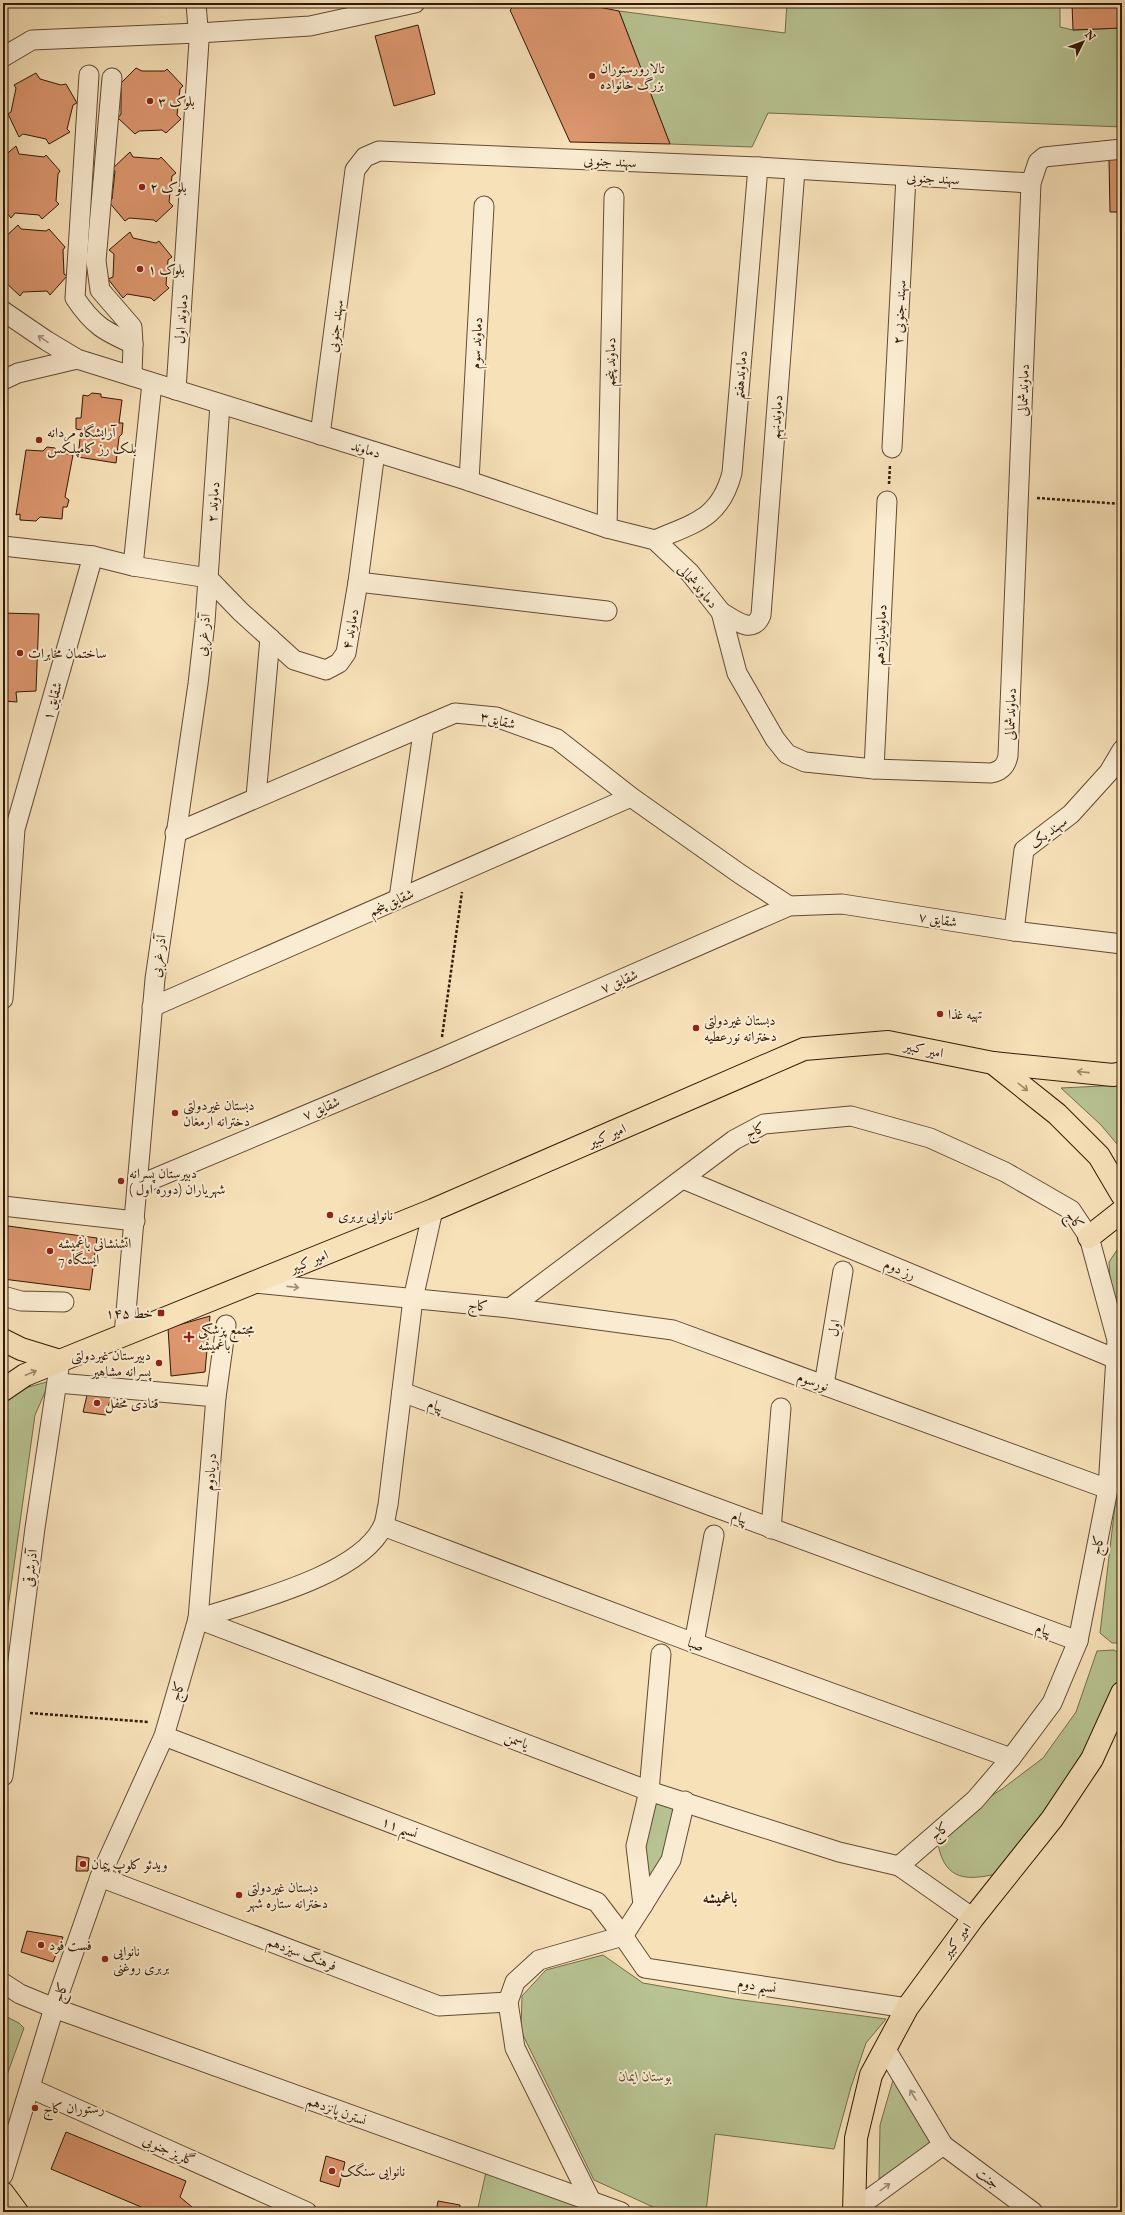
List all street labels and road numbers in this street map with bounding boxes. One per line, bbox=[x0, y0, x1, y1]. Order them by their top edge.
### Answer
street label: سهند جنوبی bbox=[583, 152, 637, 172]
street label: سهند جنوبی bbox=[906, 169, 960, 189]
street label: سهند جنوبی ۲ bbox=[889, 279, 911, 345]
street label: دماوند اول bbox=[171, 294, 193, 345]
street label: سهند جنوبی bbox=[324, 298, 348, 354]
street label: دماوند سوم bbox=[467, 317, 490, 370]
street label: دماوند پنجم bbox=[602, 337, 624, 387]
street label: دماوندهفتم bbox=[730, 350, 756, 401]
street label: دماوندشمالی bbox=[1014, 363, 1034, 417]
street label: دماوندنهم bbox=[766, 394, 792, 440]
street label: دماوند bbox=[349, 437, 383, 463]
street label: دماوند ۲ bbox=[204, 481, 224, 523]
street label: دماوندشمالی bbox=[673, 561, 721, 612]
street label: دماوندیازدهم bbox=[870, 604, 896, 666]
street label: دماوند ۴ bbox=[338, 607, 364, 651]
street label: آذر غربی bbox=[193, 611, 215, 657]
street label: شقایق ۱ bbox=[39, 680, 67, 722]
street label: دماوندشمالی bbox=[1001, 687, 1021, 741]
street label: شقایق۳ bbox=[478, 708, 517, 734]
street label: سهند یک bbox=[1026, 813, 1071, 853]
street label: شقایق پنجم bbox=[366, 885, 418, 924]
street label: شقایق ۷ bbox=[917, 908, 958, 932]
street label: آذر غربی bbox=[147, 932, 171, 979]
street label: شقایق ۷ bbox=[598, 966, 641, 998]
street label: امیر کبیر bbox=[901, 1037, 945, 1063]
street label: شقایق ۷ bbox=[300, 1093, 343, 1125]
street label: کاج bbox=[743, 1119, 769, 1146]
street label: امیر کبیر bbox=[584, 1120, 629, 1153]
street label: کاج bbox=[1059, 1207, 1088, 1236]
street label: امیر کبیر bbox=[286, 1246, 331, 1278]
street label: رز دوم bbox=[880, 1255, 918, 1287]
street label: کاج bbox=[467, 1296, 489, 1319]
street label: اول bbox=[825, 1318, 845, 1338]
street label: نورسوم bbox=[793, 1368, 831, 1399]
street label: پیام bbox=[424, 1395, 446, 1420]
street label: دریادوم bbox=[201, 1453, 224, 1492]
street label: پیام bbox=[728, 1507, 750, 1532]
street label: کاج bbox=[1087, 1534, 1112, 1557]
street label: آذرشرقی bbox=[20, 1546, 42, 1588]
street label: پیام bbox=[1032, 1619, 1054, 1644]
street label: صبا bbox=[685, 1634, 706, 1656]
street label: کاج bbox=[166, 1679, 192, 1704]
street label: یاسمن bbox=[502, 1728, 532, 1754]
street label: نسیم ۱۱ bbox=[378, 1813, 420, 1847]
street label: کاج bbox=[926, 1818, 955, 1847]
street label: امیر کبیر bbox=[937, 1919, 976, 1963]
street label: فرهنگ سیزدهم bbox=[263, 1931, 339, 1979]
street label: نسیم دوم bbox=[736, 1974, 778, 2002]
street label: کاج bbox=[49, 1980, 76, 2006]
street label: نسترن پانزدهم bbox=[303, 2092, 369, 2134]
street label: گلریز جنوبی bbox=[140, 2131, 198, 2170]
street label: جنت bbox=[972, 2164, 1003, 2193]

